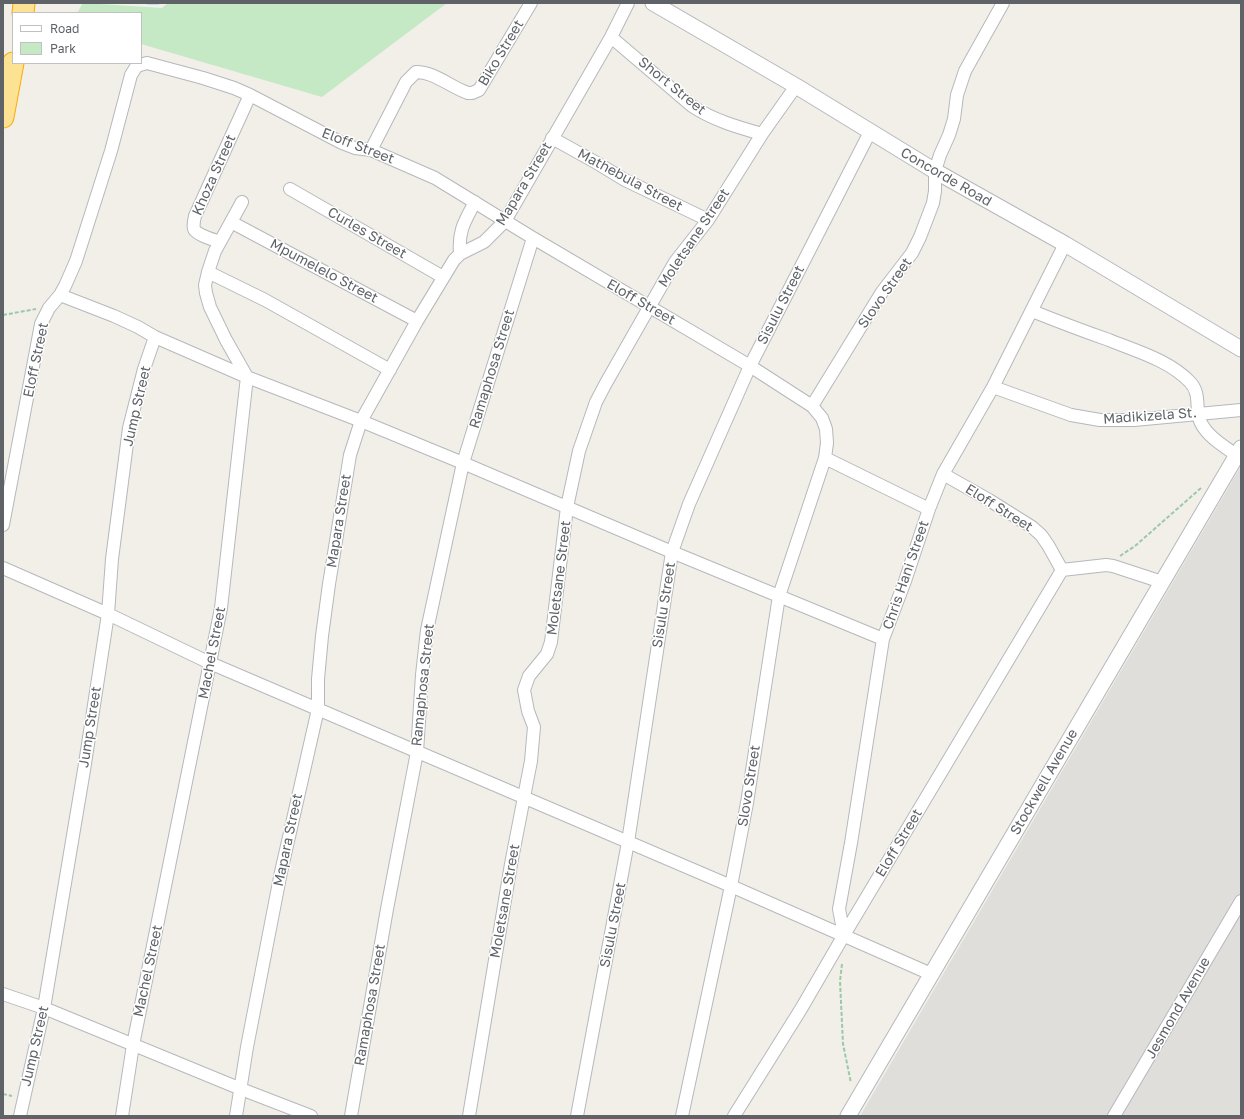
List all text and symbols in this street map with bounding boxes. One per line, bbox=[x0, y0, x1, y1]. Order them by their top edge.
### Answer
legend bbox=[12, 12, 142, 64]
street label: Biko Street bbox=[475, 17, 527, 89]
text: Road bbox=[50, 21, 79, 36]
text: Park bbox=[50, 41, 76, 56]
street label: Short Street bbox=[635, 54, 709, 118]
street label: Eloff Street bbox=[319, 124, 397, 168]
street label: Khoza Street bbox=[189, 132, 239, 218]
street label: Mapara Street bbox=[492, 139, 556, 229]
street label: Concorde Road bbox=[897, 144, 995, 210]
street label: Mathebula Street bbox=[575, 145, 685, 215]
street label: Moletsane Street bbox=[655, 185, 733, 291]
street label: Curles Street bbox=[325, 204, 409, 262]
street label: Mpumelelo Street bbox=[267, 235, 381, 307]
street label: Slovo Street bbox=[855, 254, 915, 332]
street label: Sisulu Street bbox=[754, 263, 808, 347]
street label: Eloff Street bbox=[604, 276, 678, 328]
street label: Ramaphosa Street bbox=[466, 308, 518, 430]
street label: Eloff Street bbox=[20, 321, 52, 399]
street label: Jump Street bbox=[120, 364, 154, 448]
street label: Madikizela St. bbox=[1103, 404, 1197, 428]
street label: Mapara Street bbox=[323, 473, 355, 569]
street label: Eloff Street bbox=[962, 481, 1036, 535]
street label: Chris Hani Street bbox=[879, 518, 933, 632]
street label: Moletsane Street bbox=[544, 520, 574, 636]
street label: Sisulu Street bbox=[649, 561, 679, 649]
street label: Machel Street bbox=[195, 605, 229, 701]
street label: Ramaphosa Street bbox=[408, 623, 438, 747]
street label: Jump Street bbox=[75, 685, 105, 769]
street label: Stockwell Avenue bbox=[1007, 726, 1081, 838]
street label: Slovo Street bbox=[734, 744, 764, 828]
street label: Mapara Street bbox=[270, 792, 306, 888]
street label: Eloff Street bbox=[872, 806, 926, 880]
street label: Moletsane Street bbox=[487, 843, 523, 959]
street label: Sisulu Street bbox=[597, 881, 629, 969]
street label: Machel Street bbox=[130, 923, 166, 1019]
street label: Ramaphosa Street bbox=[351, 943, 389, 1067]
street label: Jesmond Avenue bbox=[1142, 954, 1214, 1062]
street label: Jump Street bbox=[18, 1004, 52, 1088]

